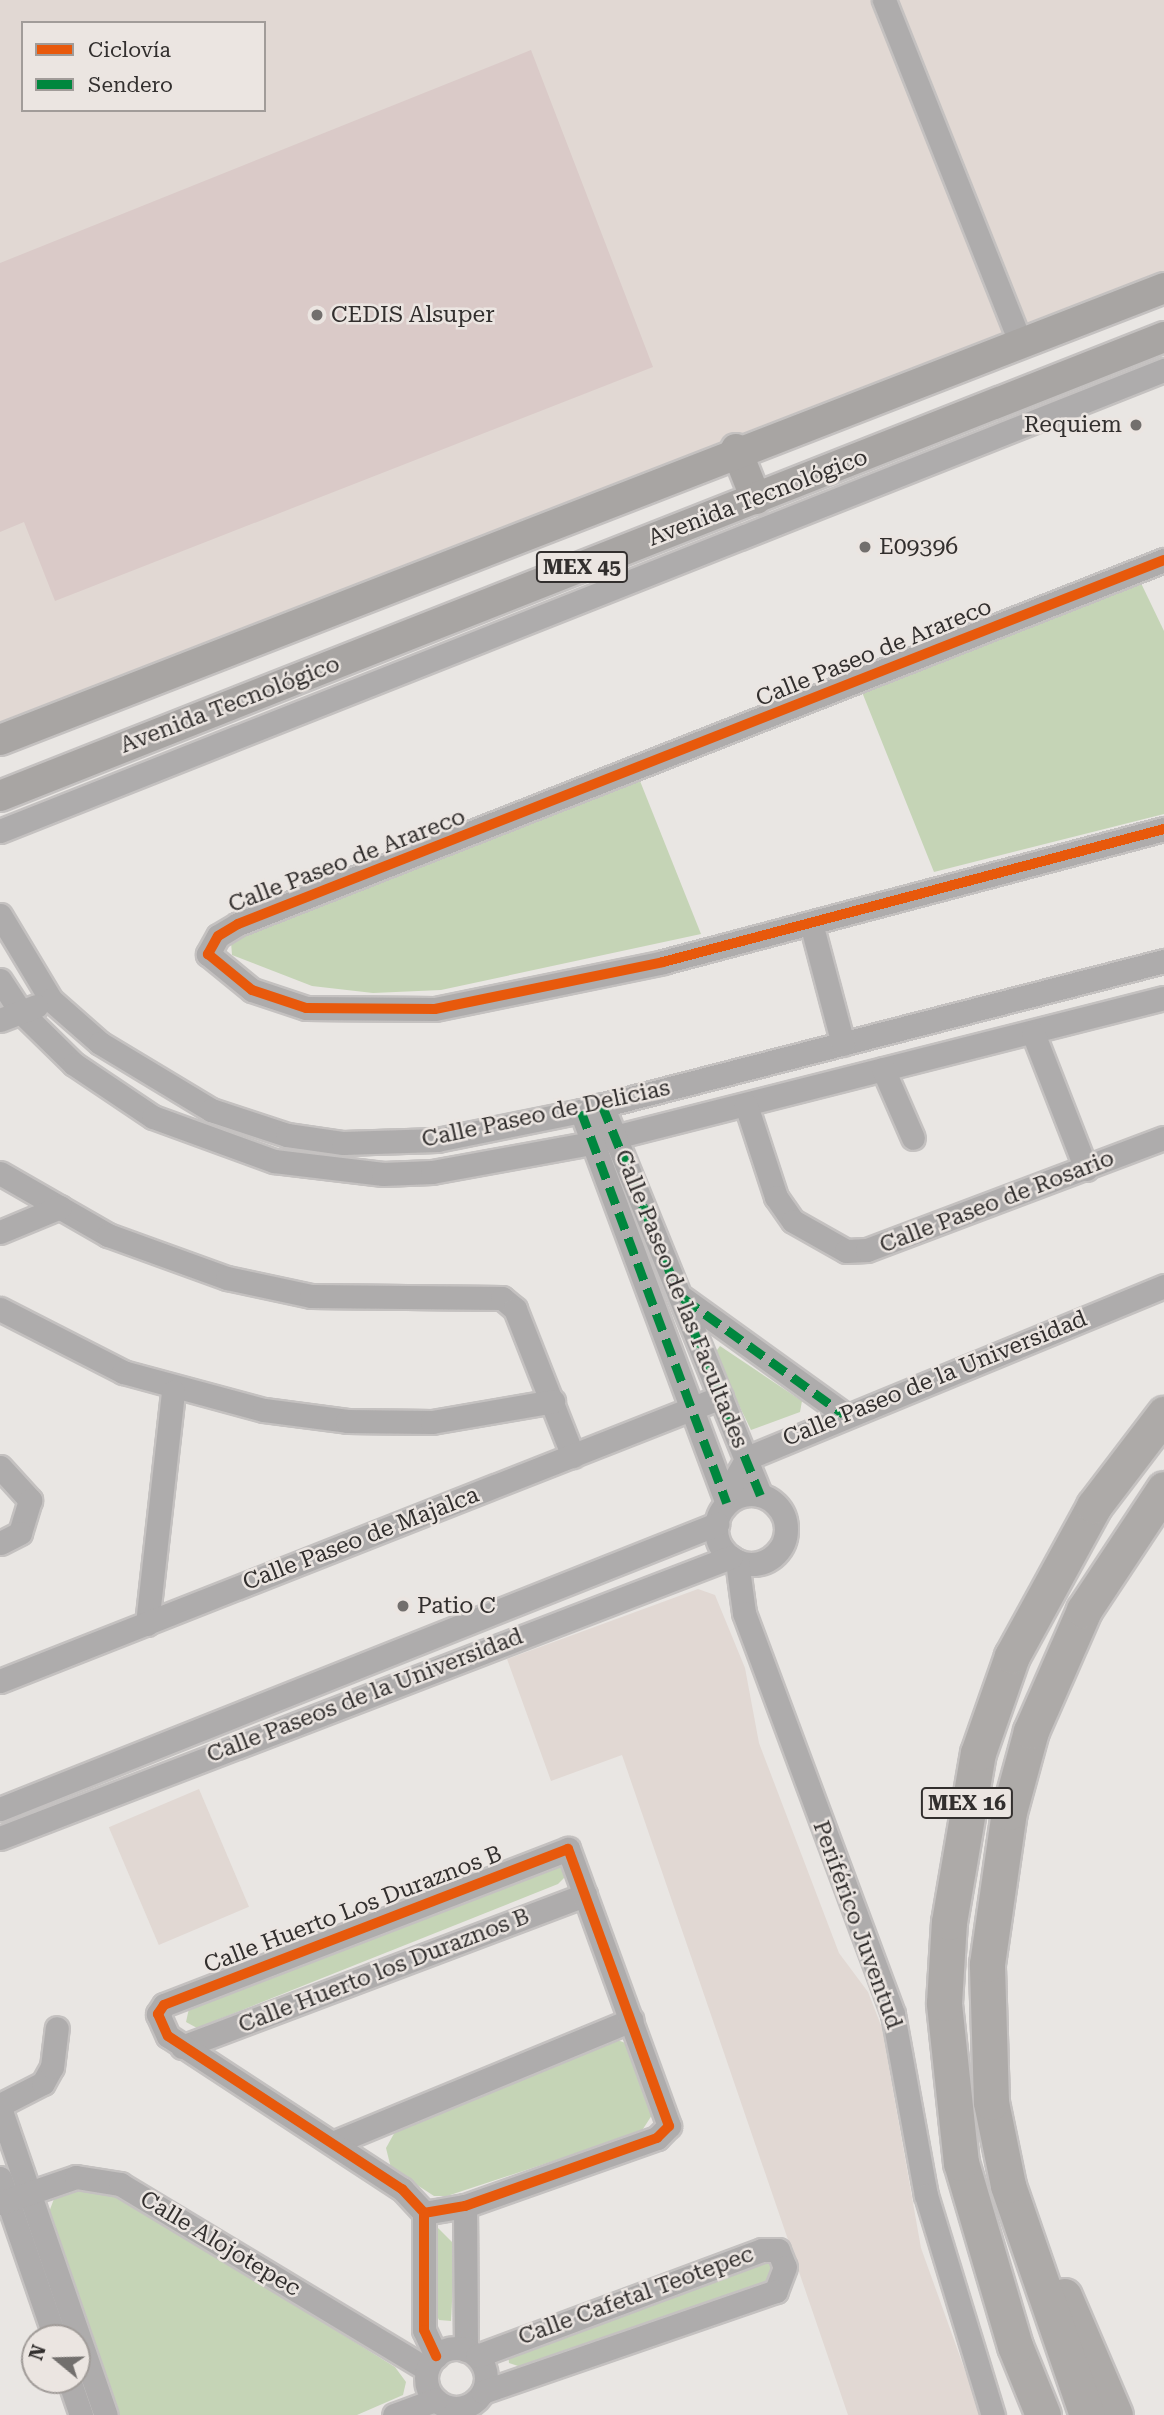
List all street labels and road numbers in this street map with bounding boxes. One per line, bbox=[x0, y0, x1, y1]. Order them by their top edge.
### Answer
street label: Avenida Tecnológico bbox=[644, 443, 872, 553]
road number: MEX 45 bbox=[535, 550, 629, 584]
street label: Calle Paseo de Arareco bbox=[752, 593, 996, 713]
street label: Avenida Tecnológico bbox=[116, 650, 344, 760]
street label: Calle Paseo de Arareco bbox=[225, 803, 469, 919]
street label: Calle Paseo de Delicias bbox=[419, 1074, 673, 1154]
street label: Calle Paseo de Rosario bbox=[876, 1145, 1118, 1259]
street label: Calle Paseo de las Facultades bbox=[608, 1146, 754, 1452]
street label: Calle Paseo de la Universidad bbox=[779, 1305, 1091, 1453]
street label: Calle Paseo de Majalca bbox=[239, 1481, 483, 1597]
street label: Calle Paseos de la Universidad bbox=[203, 1623, 527, 1769]
road number: MEX 16 bbox=[920, 1786, 1014, 1820]
street label: Periférico Juventud bbox=[806, 1817, 908, 2033]
street label: Calle Huerto Los Duraznos B bbox=[200, 1840, 506, 1980]
street label: Calle Huerto los Duraznos B bbox=[235, 1903, 533, 2039]
street label: Calle Alojotepec bbox=[135, 2185, 305, 2303]
street label: Calle Cafetal Teotepec bbox=[515, 2241, 757, 2351]

